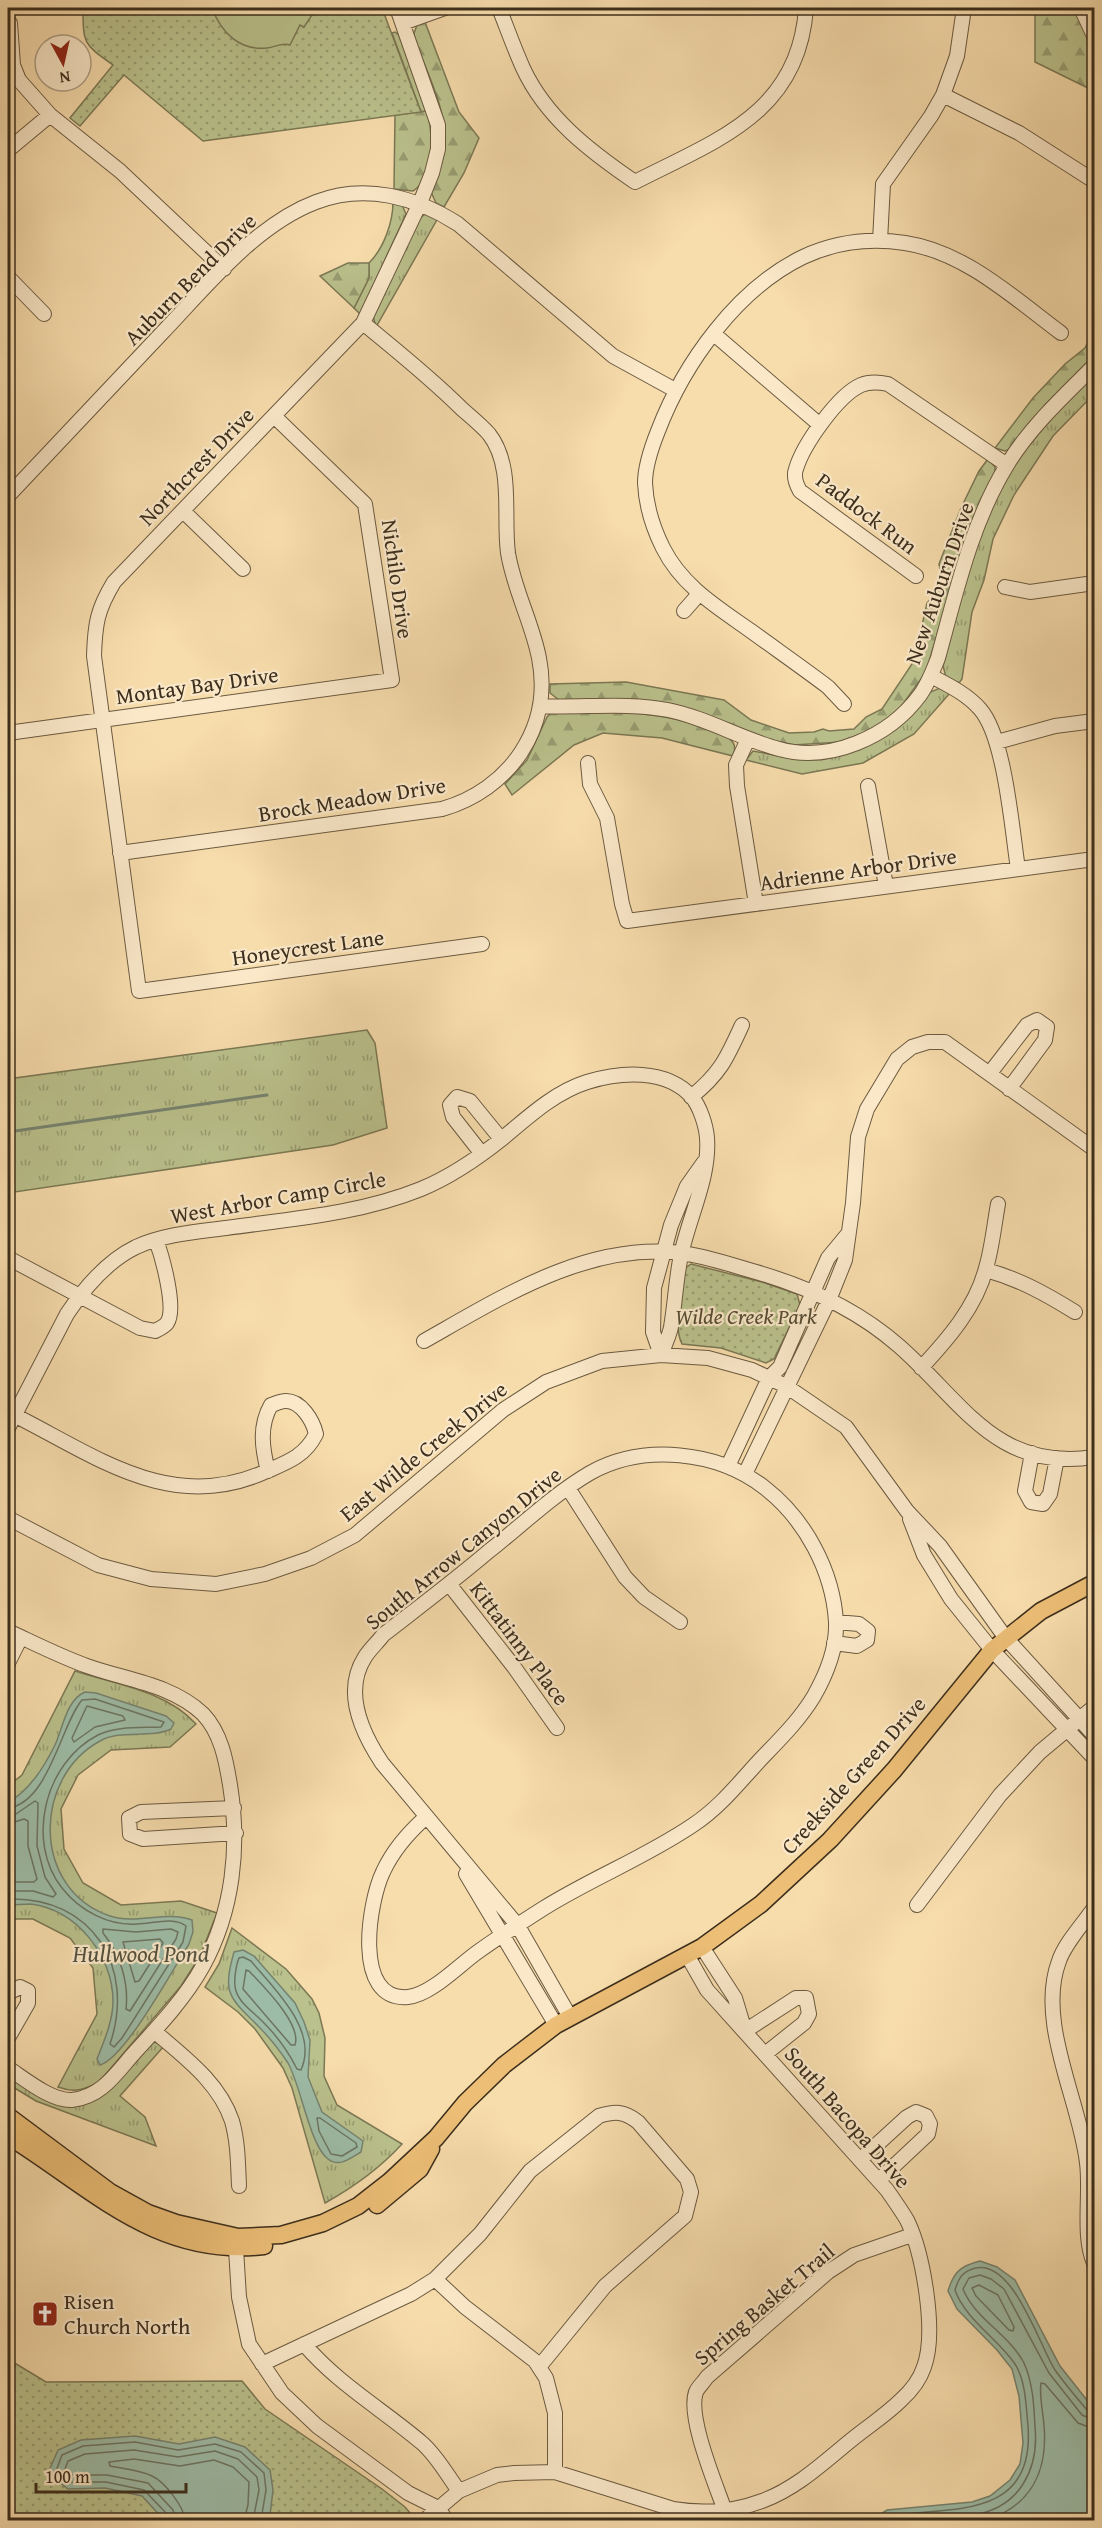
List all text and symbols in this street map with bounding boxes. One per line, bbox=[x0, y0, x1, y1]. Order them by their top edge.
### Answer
north arrow bbox=[33, 33, 93, 93]
text: N bbox=[58, 65, 72, 91]
street label: Auburn Bend Drive bbox=[116, 205, 264, 353]
street label: Northcrest Drive bbox=[131, 399, 261, 533]
street label: Paddock Run bbox=[810, 464, 925, 562]
street label: New Auburn Drive bbox=[896, 498, 982, 668]
street label: Nichilo Drive bbox=[374, 517, 422, 641]
street label: Montay Bay Drive bbox=[114, 658, 280, 712]
street label: Brock Meadow Drive bbox=[256, 768, 448, 830]
street label: Adrienne Arbor Drive bbox=[757, 839, 959, 899]
street label: Honeycrest Lane bbox=[230, 920, 386, 974]
street label: West Arbor Camp Circle bbox=[168, 1162, 388, 1232]
park label: Wilde Creek Park bbox=[675, 1300, 818, 1332]
street label: East Wilde Creek Drive bbox=[332, 1373, 514, 1529]
street label: South Arrow Canyon Drive bbox=[358, 1459, 568, 1637]
street label: Kittatinny Place bbox=[463, 1574, 577, 1712]
street label: Creekside Green Drive bbox=[773, 1689, 933, 1861]
water label: Hullwood Pond bbox=[72, 1936, 210, 1971]
street label: South Bacopa Drive bbox=[777, 2039, 919, 2195]
street label: Spring Basket Trail bbox=[687, 2235, 841, 2373]
place label: Risen Church North bbox=[64, 2285, 191, 2342]
church icon: Risen Church North bbox=[30, 2299, 60, 2329]
scale bar bbox=[36, 2456, 186, 2494]
text: 100 m bbox=[45, 2463, 90, 2490]

